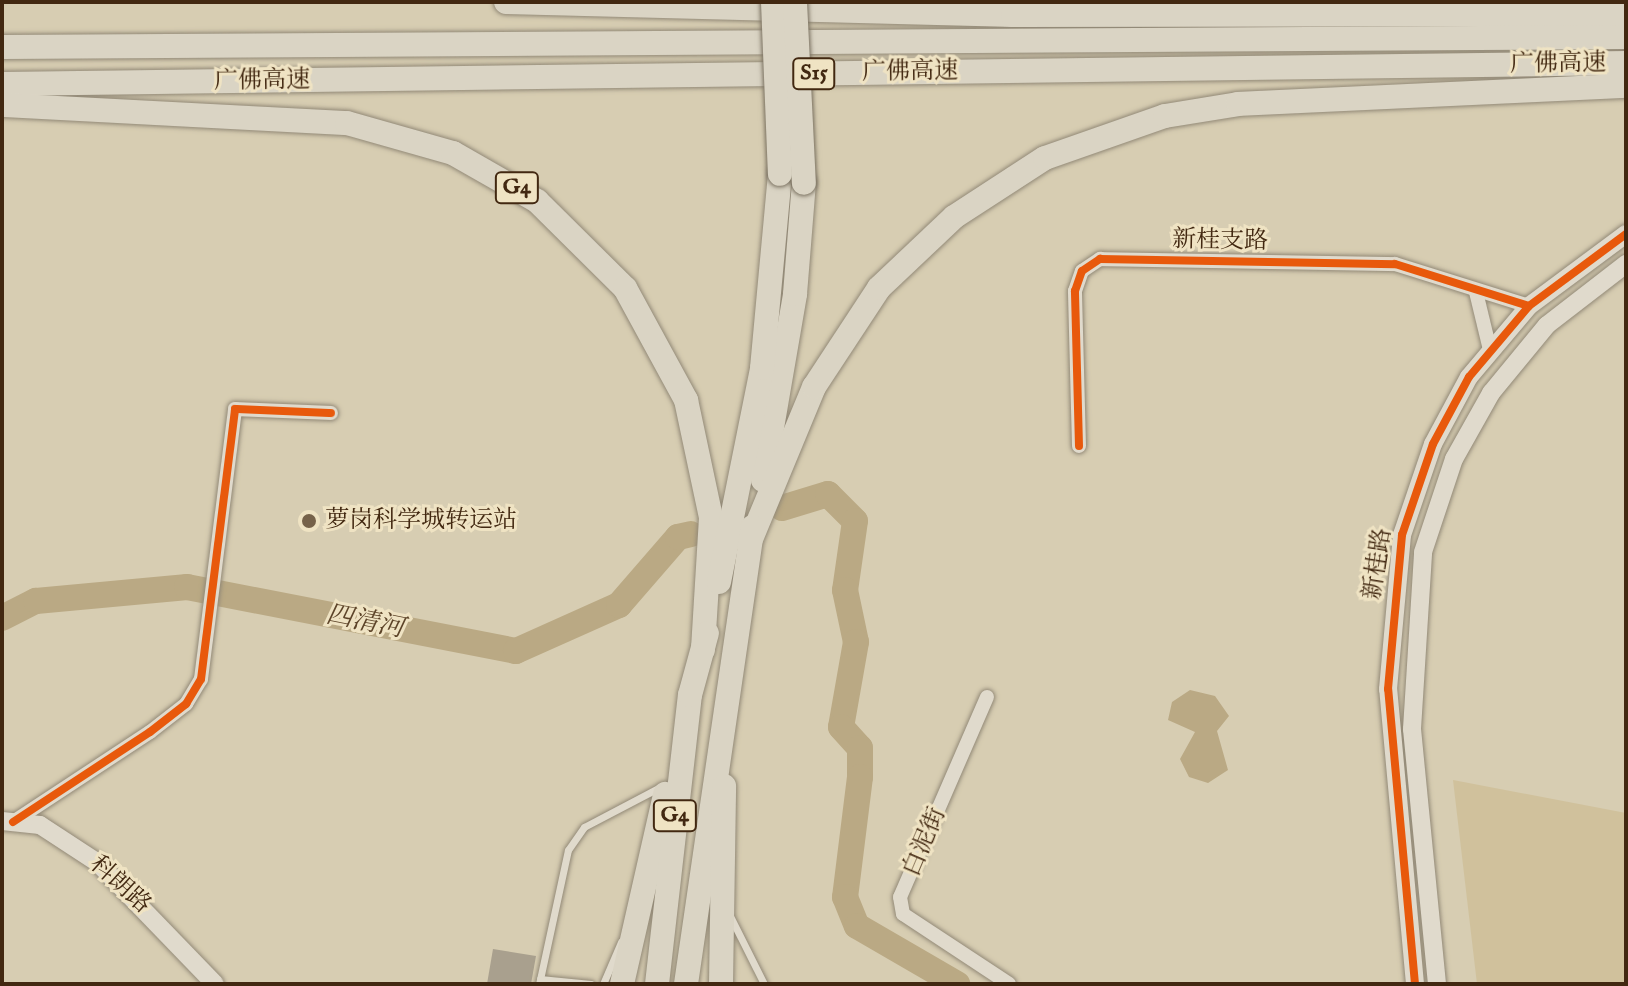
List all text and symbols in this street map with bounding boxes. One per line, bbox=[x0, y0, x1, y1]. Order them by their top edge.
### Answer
street label: 广佛高速 bbox=[1510, 49, 1606, 79]
road number: S15 bbox=[792, 56, 836, 92]
street label: 广佛高速 bbox=[862, 57, 958, 87]
street label: 广佛高速 bbox=[214, 66, 310, 96]
road number: G4 bbox=[493, 170, 541, 206]
street label: 新桂支路 bbox=[1172, 226, 1268, 256]
place label: 萝岗科学城转运站 bbox=[325, 507, 517, 535]
marker: 萝岗科学城转运站 bbox=[300, 512, 318, 530]
street label: 新桂路 bbox=[1358, 526, 1398, 602]
water label: 四清河 bbox=[324, 599, 406, 645]
road number: G4 bbox=[651, 798, 699, 834]
street label: 白泥街 bbox=[898, 803, 952, 881]
street label: 科朗路 bbox=[84, 850, 156, 920]

